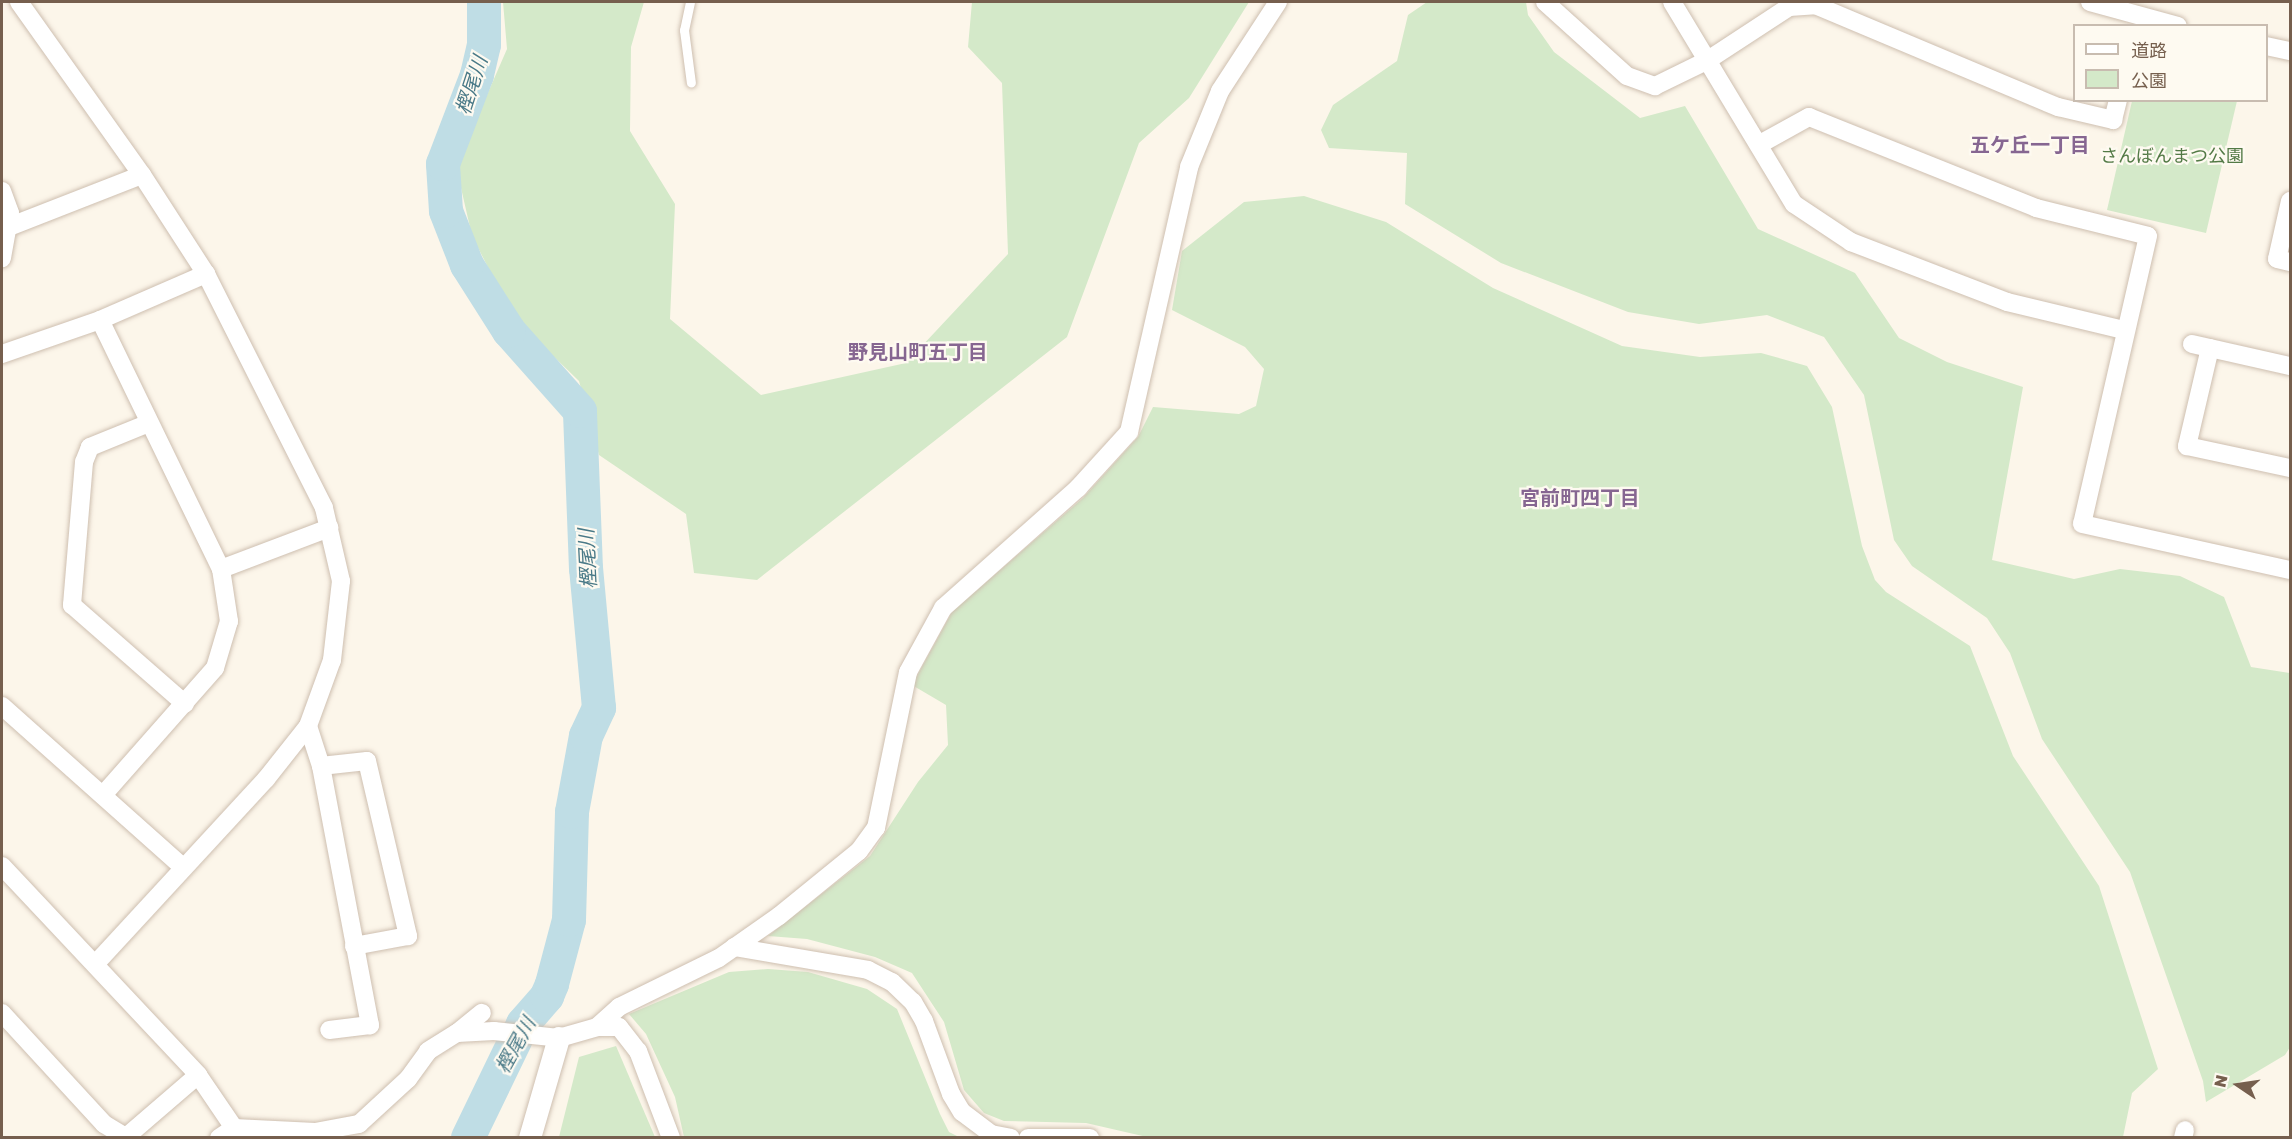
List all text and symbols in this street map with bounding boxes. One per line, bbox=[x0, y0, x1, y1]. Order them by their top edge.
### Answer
legend bbox=[2073, 24, 2268, 102]
text: 道路 bbox=[2131, 39, 2167, 61]
water label: 樫尾川 bbox=[450, 53, 492, 117]
text: 公園 bbox=[2131, 69, 2167, 91]
district label: 五ケ丘一丁目 bbox=[1970, 132, 2090, 156]
park label: さんぼんまつ公園 bbox=[2100, 144, 2244, 166]
district label: 野見山町五丁目 bbox=[848, 339, 988, 363]
district label: 宮前町四丁目 bbox=[1520, 485, 1640, 509]
water label: 樫尾川 bbox=[573, 528, 601, 590]
water label: 樫尾川 bbox=[490, 1013, 540, 1077]
north arrow bbox=[2208, 1055, 2268, 1115]
text: N bbox=[2209, 1073, 2232, 1089]

